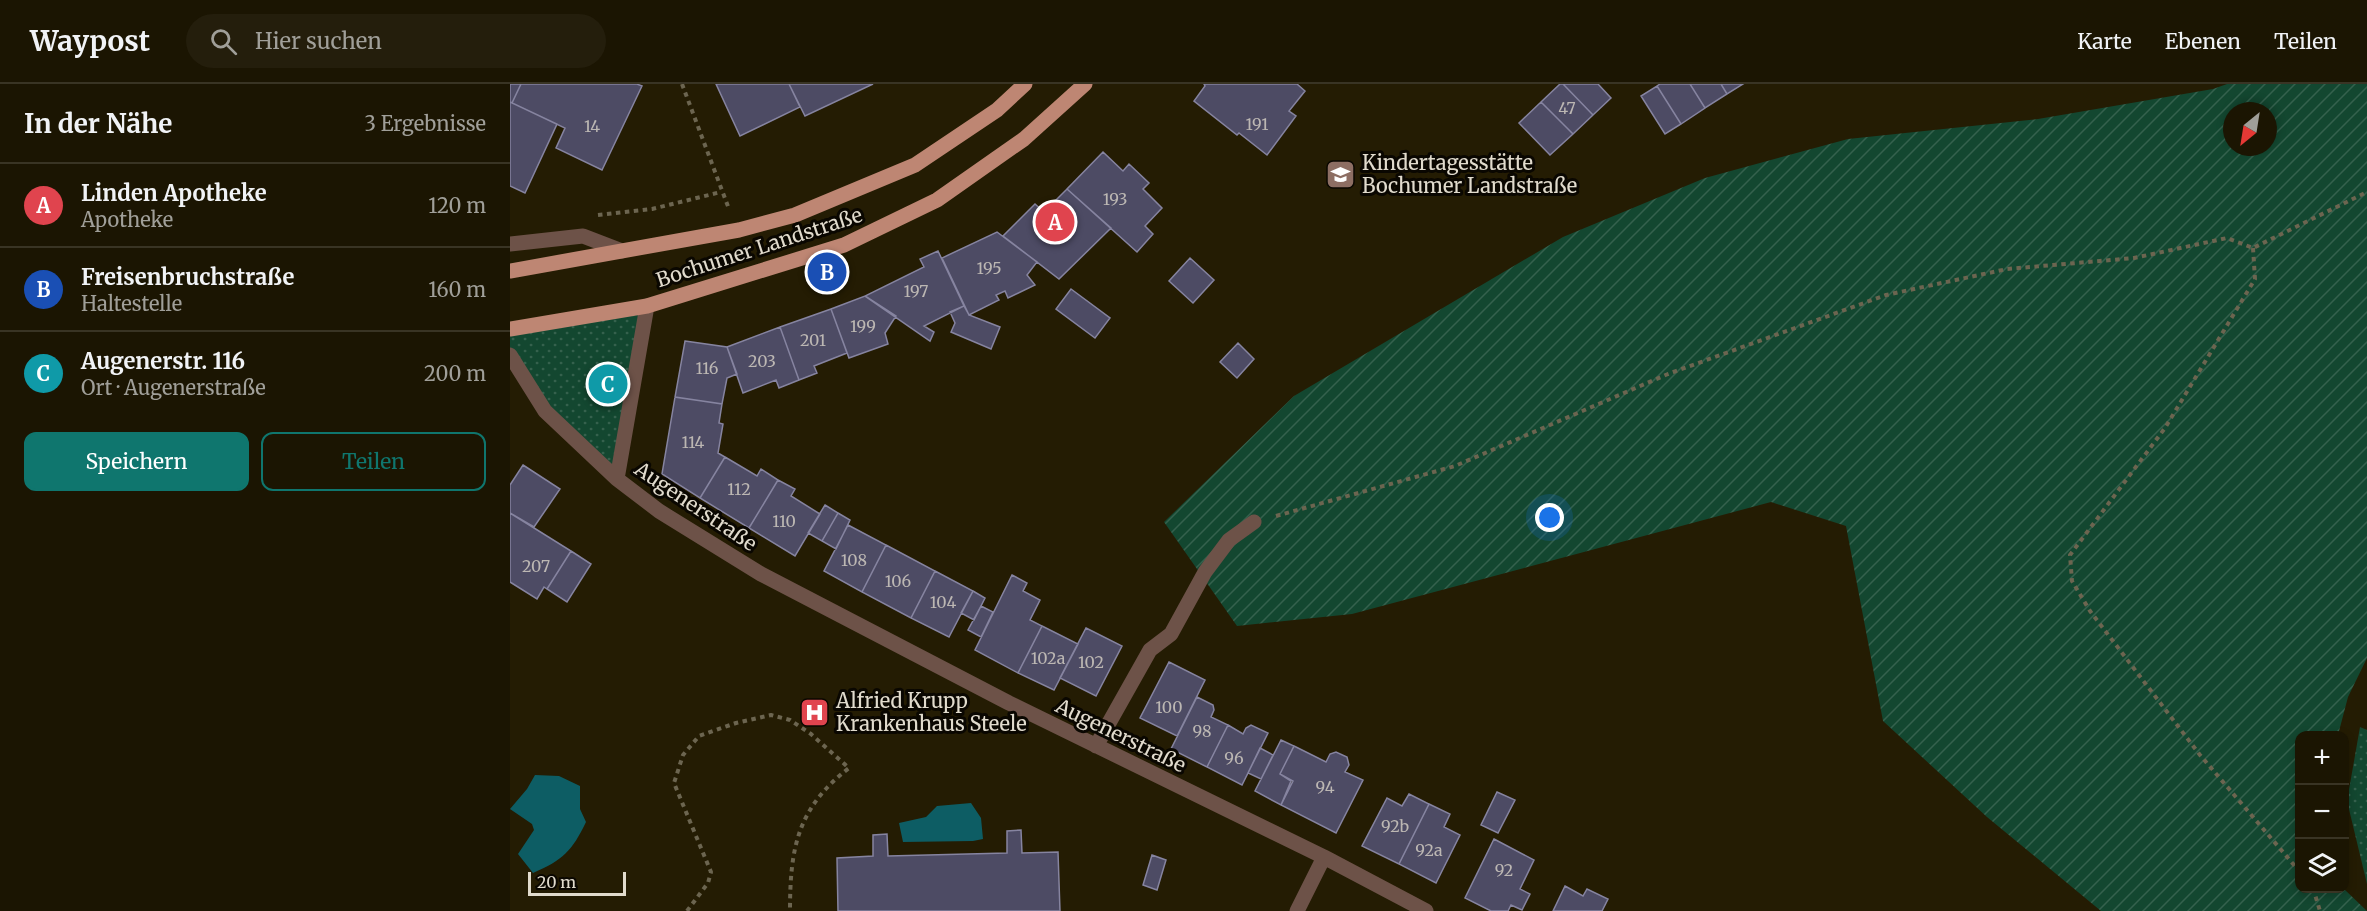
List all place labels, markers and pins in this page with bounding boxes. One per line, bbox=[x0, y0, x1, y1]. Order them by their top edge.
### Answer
place label: Kindertagesstätte Bochumer Landstraße bbox=[1362, 150, 1577, 198]
school or university icon: Kindertagesstätte Bochumer Landstraße bbox=[1325, 158, 1357, 190]
pin: A bbox=[1036, 200, 1074, 244]
pin: B bbox=[808, 250, 846, 294]
pin: C bbox=[588, 362, 628, 406]
place label: Alfried Krupp Krankenhaus Steele bbox=[835, 688, 1027, 736]
hospital icon: Alfried Krupp Krankenhaus Steele bbox=[799, 696, 831, 728]

